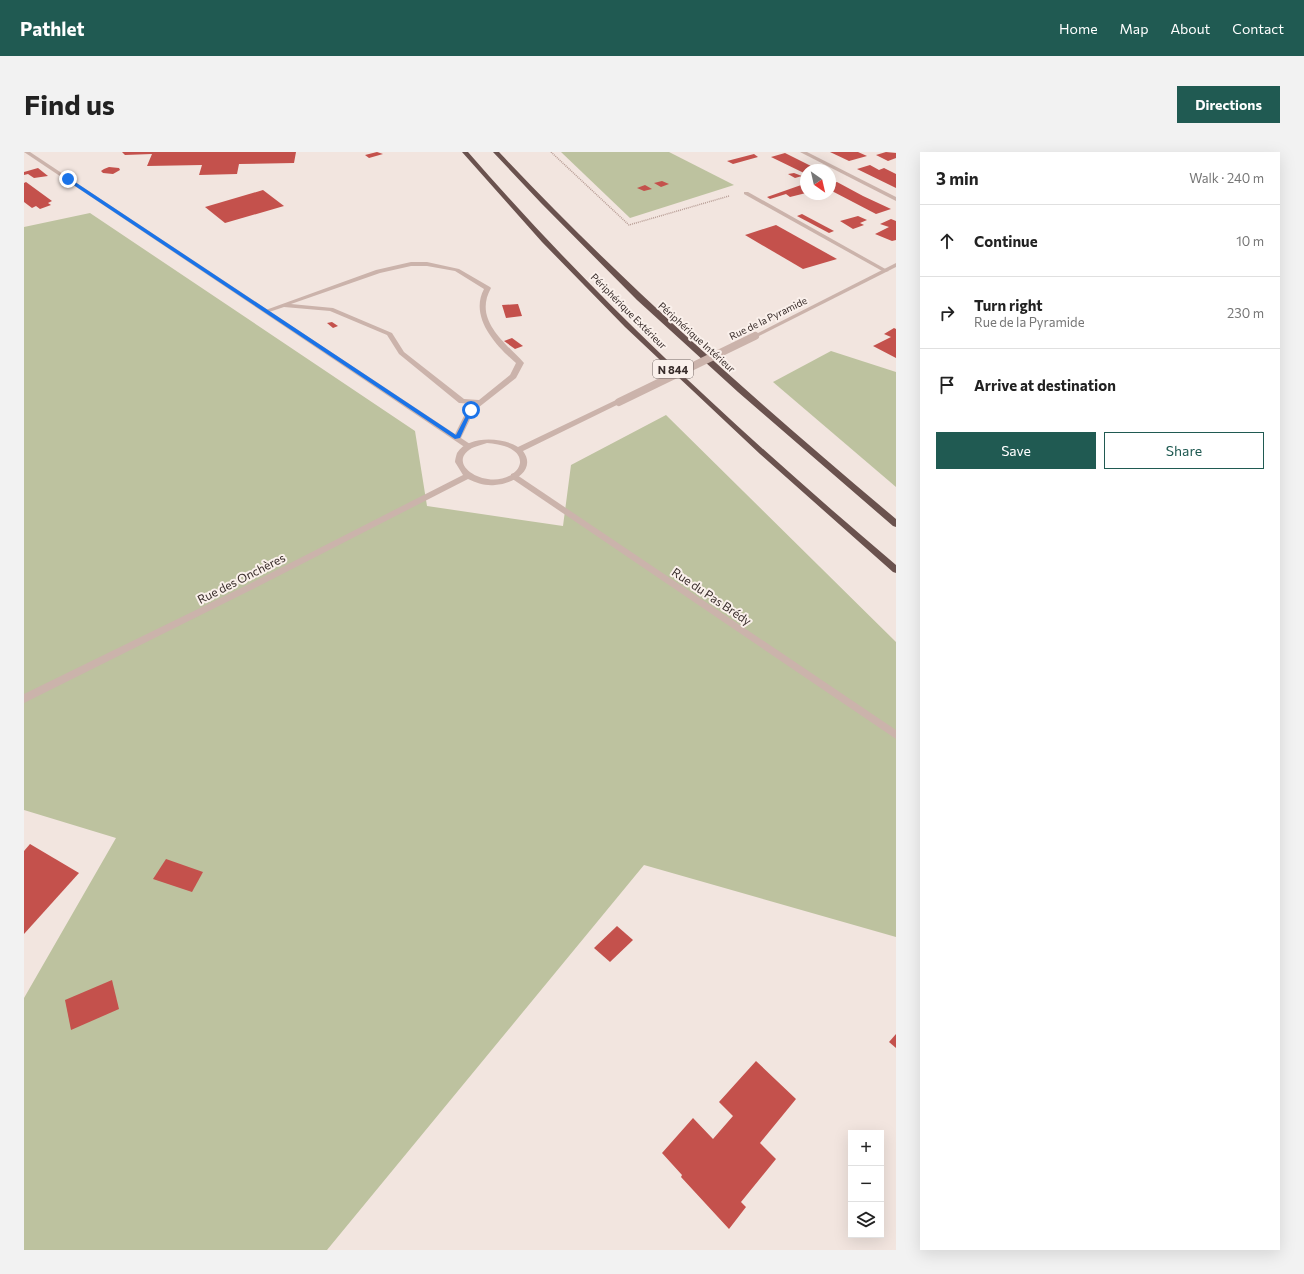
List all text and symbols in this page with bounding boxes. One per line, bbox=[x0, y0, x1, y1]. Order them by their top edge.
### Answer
text: Pathlet bbox=[20, 17, 85, 40]
text: Home bbox=[1059, 20, 1098, 37]
text: Map bbox=[1120, 20, 1148, 37]
text: About bbox=[1170, 20, 1210, 37]
text: Contact bbox=[1232, 20, 1284, 37]
button: Directions bbox=[1177, 86, 1280, 123]
text: Find us bbox=[24, 87, 115, 121]
north arrow bbox=[800, 164, 836, 200]
text: 3 min bbox=[936, 168, 979, 189]
route end bbox=[59, 170, 77, 188]
text: Walk · 240 m bbox=[1189, 170, 1264, 186]
icon: ahead bbox=[936, 230, 958, 252]
text: Continue bbox=[974, 232, 1038, 250]
text: 10 m bbox=[1236, 233, 1264, 249]
street label: Périphérique Extérieur bbox=[589, 271, 669, 351]
street label: Rue de la Pyramide bbox=[727, 294, 809, 342]
text: Turn right bbox=[974, 296, 1043, 314]
street label: Périphérique Intérieur bbox=[656, 299, 738, 375]
icon: right bbox=[936, 302, 958, 324]
text: 230 m bbox=[1227, 305, 1264, 321]
text: Rue de la Pyramide bbox=[974, 314, 1085, 330]
road number: N 844 bbox=[653, 360, 693, 378]
icon: arrive bbox=[936, 374, 958, 396]
text: Arrive at destination bbox=[974, 376, 1116, 394]
route start bbox=[462, 401, 480, 419]
button: Save bbox=[936, 432, 1096, 469]
button: Share bbox=[1104, 432, 1264, 469]
street label: Rue des Onchères bbox=[195, 550, 287, 606]
street label: Rue du Pas Brédy bbox=[670, 564, 754, 628]
map controls bbox=[848, 1130, 884, 1238]
button: + bbox=[848, 1130, 884, 1166]
button: − bbox=[848, 1166, 884, 1202]
button: layers bbox=[848, 1202, 884, 1238]

